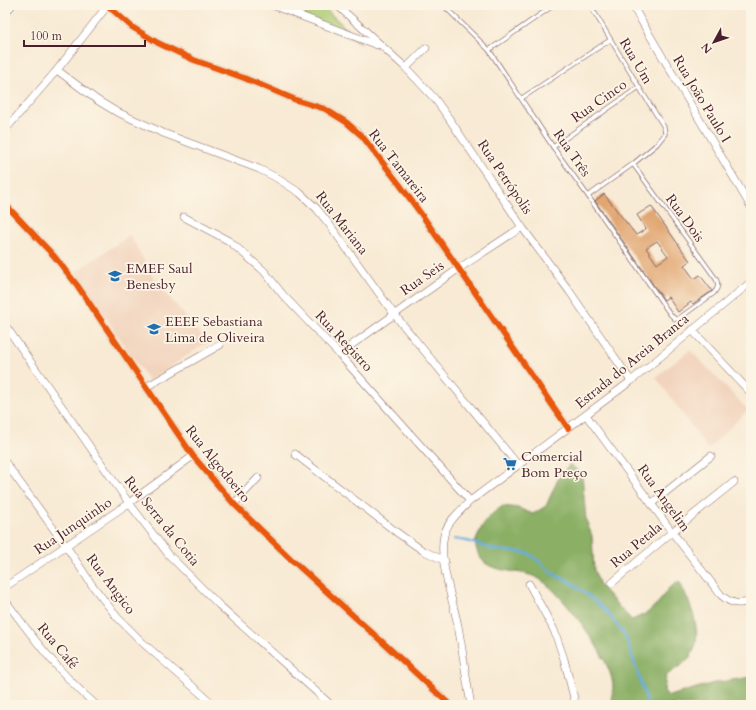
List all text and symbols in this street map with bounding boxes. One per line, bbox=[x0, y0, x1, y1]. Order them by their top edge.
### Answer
scale bar bbox=[24, 22, 145, 48]
north arrow bbox=[694, 22, 734, 62]
text: 100 m bbox=[30, 28, 63, 44]
street label: Rua Um bbox=[615, 34, 657, 88]
text: N bbox=[698, 39, 716, 57]
street label: Rua João Paulo I bbox=[668, 52, 736, 146]
street label: Rua Cinco bbox=[567, 75, 631, 127]
street label: Rua Tamareira bbox=[364, 125, 434, 207]
street label: Rua Três bbox=[549, 126, 595, 181]
street label: Rua Petrópolis bbox=[473, 136, 537, 218]
street label: Rua Mariana bbox=[311, 187, 373, 259]
street label: Rua Dois bbox=[661, 190, 709, 246]
street label: Rua Seis bbox=[396, 256, 448, 300]
place label: EMEF Saul Benesby bbox=[126, 259, 193, 294]
school or university icon: EMEF Saul Benesby bbox=[107, 268, 123, 284]
street label: Rua Registro bbox=[311, 306, 377, 376]
street label: Estrada do Areia Branca bbox=[571, 309, 693, 413]
place label: EEEF Sebastiana Lima de Oliveira bbox=[165, 312, 265, 347]
school or university icon: EEEF Sebastiana Lima de Oliveira bbox=[146, 321, 162, 337]
street label: Rua Algodoeiro bbox=[181, 421, 255, 507]
place label: Comercial Bom Preço bbox=[521, 447, 588, 482]
supermarket icon: Comercial Bom Preço bbox=[502, 456, 518, 472]
street label: Rua Angelim bbox=[633, 461, 695, 536]
street label: Rua Serra da Cotia bbox=[120, 472, 204, 570]
street label: Rua Junquinho bbox=[30, 493, 116, 559]
street label: Rua Petala bbox=[606, 518, 666, 572]
street label: Rua Angico bbox=[82, 550, 140, 618]
street label: Rua Café bbox=[33, 619, 83, 673]

